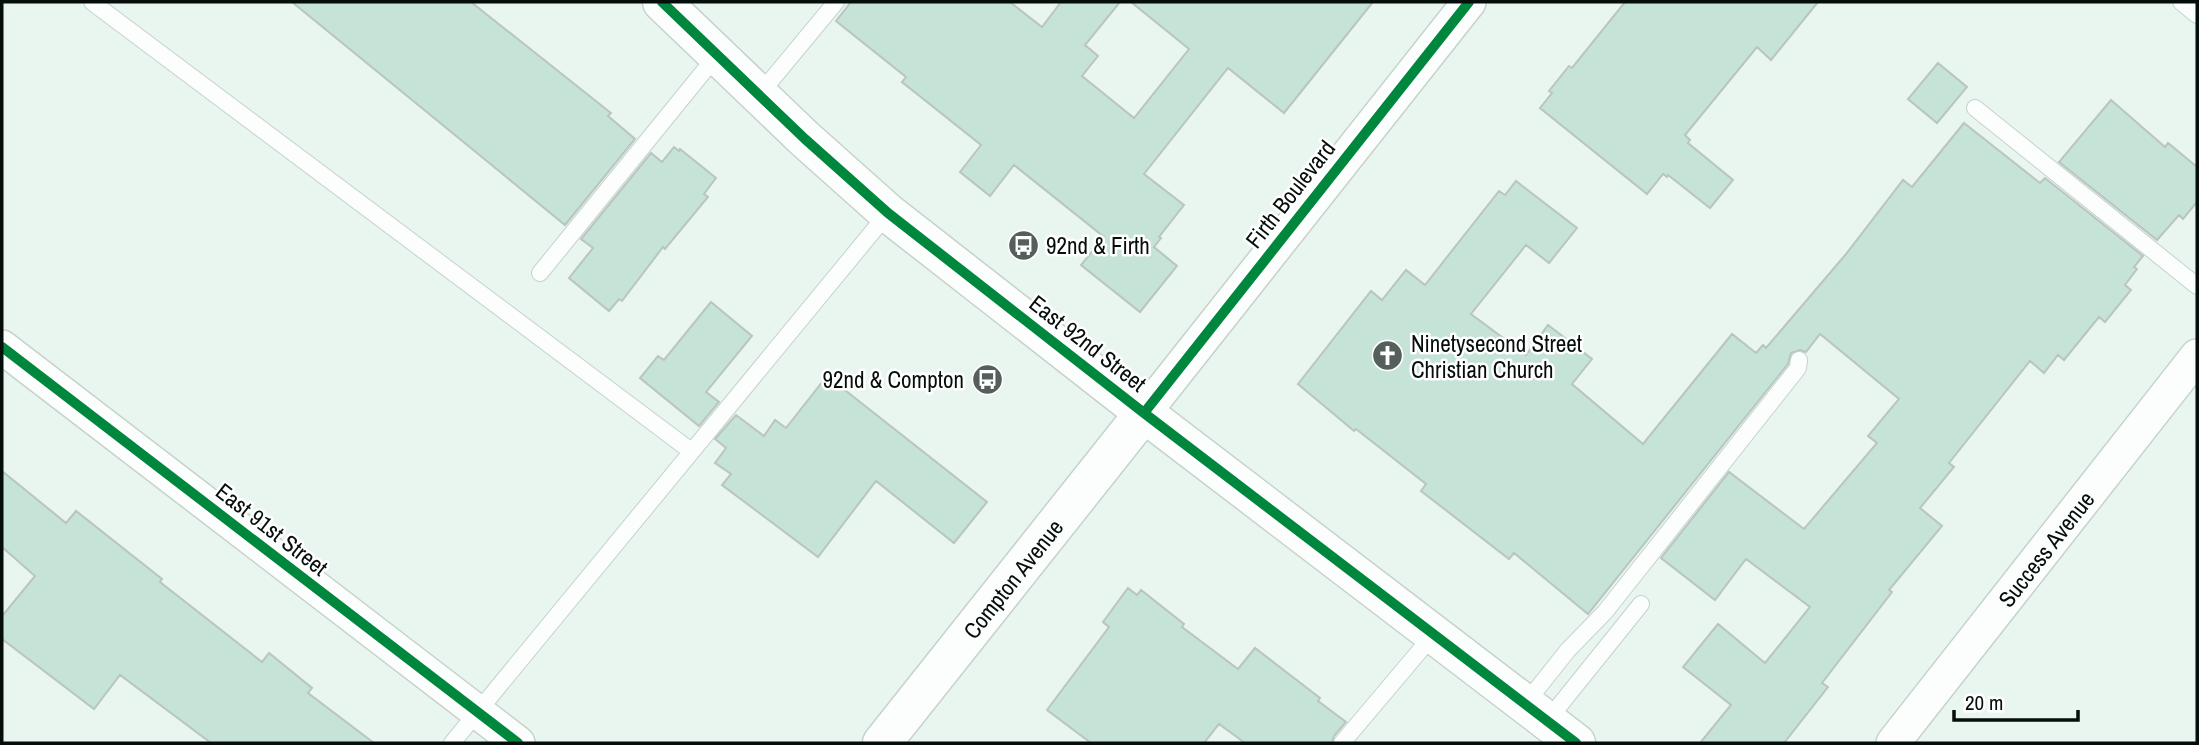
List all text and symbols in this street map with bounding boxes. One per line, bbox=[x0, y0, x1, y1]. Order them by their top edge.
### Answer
street label: Firth Boulevard bbox=[1238, 134, 1342, 254]
bus stop icon: 92nd & Firth bbox=[1006, 228, 1040, 262]
place label: 92nd & Firth bbox=[1046, 230, 1150, 261]
street label: East 92nd Street bbox=[1023, 288, 1153, 398]
place label: Ninetysecond Street Christian Church bbox=[1411, 328, 1582, 385]
church icon: Ninetysecond Street Christian Church bbox=[1371, 339, 1405, 373]
bus stop icon: 92nd & Compton bbox=[970, 362, 1004, 396]
place label: 92nd & Compton bbox=[822, 364, 964, 395]
street label: East 91st Street bbox=[210, 475, 334, 583]
street label: Success Avenue bbox=[1990, 484, 2101, 613]
street label: Compton Avenue bbox=[956, 512, 1070, 645]
scale bar bbox=[1954, 678, 2078, 722]
text: 20 m bbox=[1965, 688, 2003, 717]

